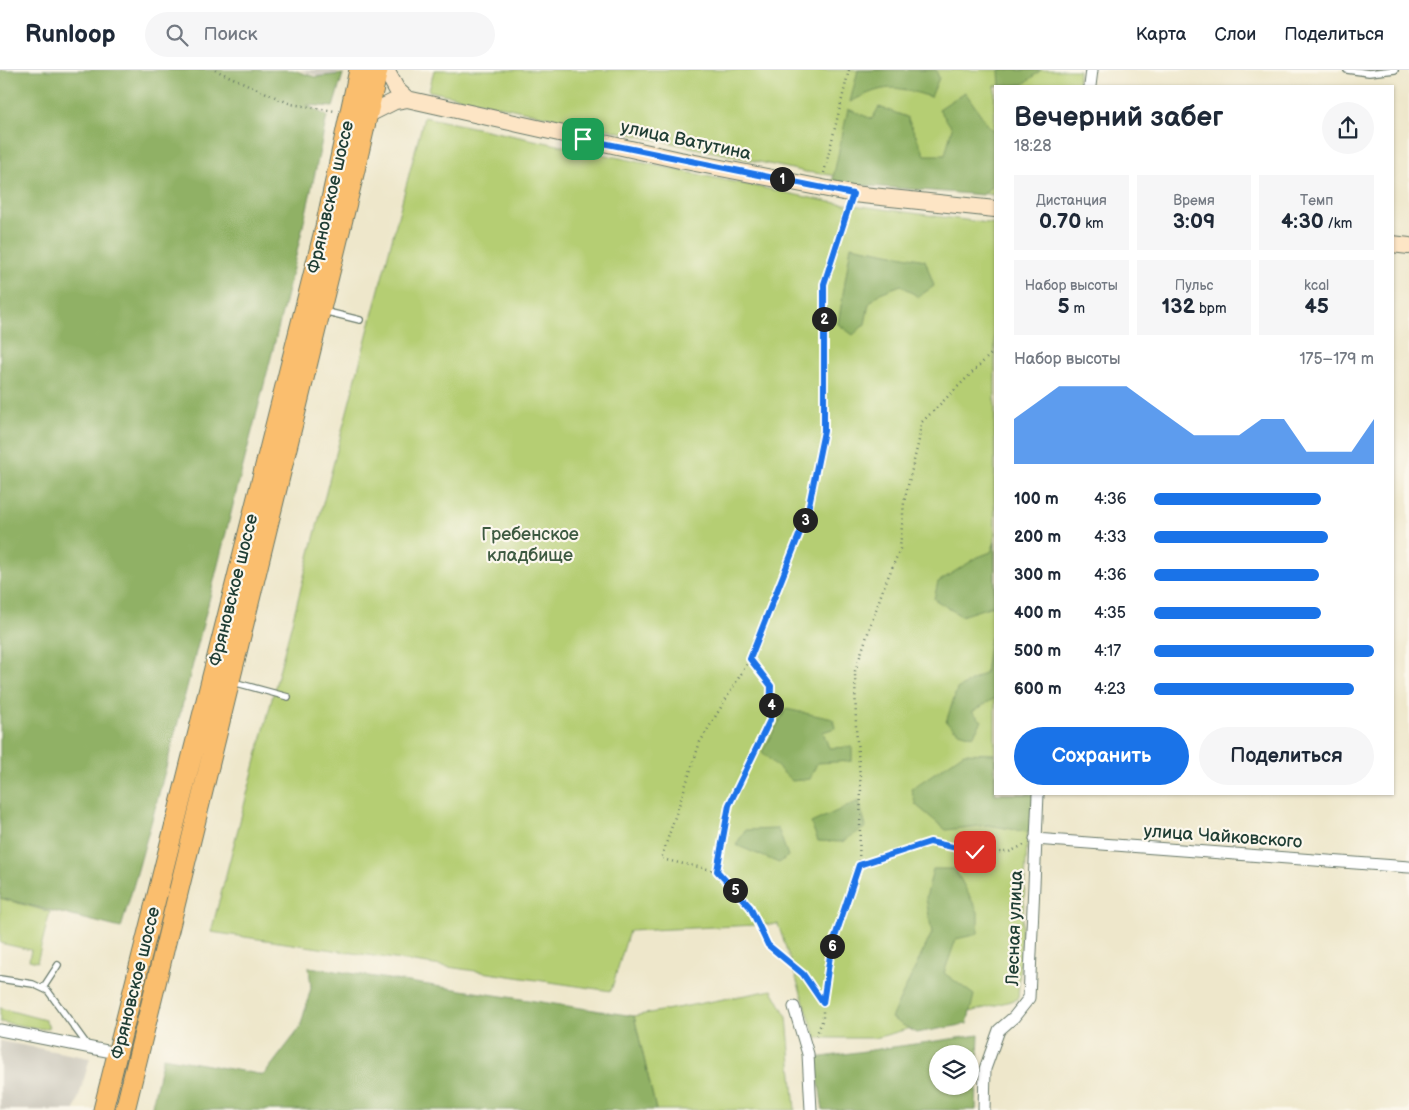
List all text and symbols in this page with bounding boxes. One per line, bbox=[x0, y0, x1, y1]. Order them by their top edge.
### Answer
search box bbox=[145, 12, 495, 57]
text: Runloop bbox=[25, 20, 115, 49]
icon: search bbox=[163, 21, 191, 49]
text: Поиск bbox=[203, 23, 258, 46]
text: Карта bbox=[1136, 24, 1186, 45]
text: Слои bbox=[1214, 24, 1256, 45]
text: Поделиться bbox=[1284, 24, 1384, 45]
text: Вечерний забег bbox=[1014, 101, 1223, 134]
button: share bbox=[1322, 102, 1374, 154]
street label: улица Ватутина bbox=[619, 116, 753, 165]
pin bbox=[562, 118, 604, 160]
street label: Фряновское шоссе bbox=[303, 119, 358, 276]
icon: arrive bbox=[569, 125, 597, 153]
text: 18:28 bbox=[1014, 137, 1052, 156]
pin: 1 bbox=[770, 166, 794, 192]
text: 1 bbox=[780, 171, 785, 188]
text: Дистанция bbox=[1036, 192, 1107, 209]
text: Время bbox=[1173, 192, 1215, 209]
text: Темп bbox=[1300, 192, 1333, 209]
text: 0.70 bbox=[1039, 209, 1081, 234]
text: 3:09 bbox=[1173, 209, 1215, 234]
text: 4:30 bbox=[1281, 209, 1324, 234]
text: km bbox=[1081, 215, 1104, 232]
text: /km bbox=[1324, 215, 1352, 232]
text: Набор высоты bbox=[1025, 277, 1118, 294]
text: Пульс bbox=[1175, 277, 1213, 294]
text: kcal bbox=[1304, 277, 1329, 294]
text: 5 bbox=[1058, 294, 1070, 319]
text: 132 bbox=[1161, 294, 1195, 319]
text: 45 bbox=[1304, 294, 1329, 319]
text: m bbox=[1070, 300, 1085, 317]
text: bpm bbox=[1195, 300, 1227, 317]
pin: 2 bbox=[812, 306, 836, 332]
text: 2 bbox=[820, 311, 829, 328]
text: Набор высоты bbox=[1014, 350, 1121, 369]
text: 175–179 m bbox=[1299, 350, 1374, 369]
text: 100 m bbox=[1014, 490, 1059, 509]
text: 4:36 bbox=[1094, 490, 1127, 509]
pin: 3 bbox=[792, 508, 818, 532]
street label: Фряновское шоссе bbox=[204, 512, 263, 669]
text: 3 bbox=[801, 512, 810, 529]
park label: Гребенское кладбище bbox=[481, 524, 579, 566]
text: 200 m bbox=[1014, 528, 1061, 547]
text: 4:33 bbox=[1094, 528, 1127, 547]
text: 300 m bbox=[1014, 566, 1061, 585]
text: 4:36 bbox=[1094, 566, 1127, 585]
text: 400 m bbox=[1014, 604, 1061, 623]
text: 4:35 bbox=[1094, 604, 1126, 623]
text: 500 m bbox=[1014, 642, 1061, 661]
text: 4:17 bbox=[1094, 642, 1121, 661]
text: 600 m bbox=[1014, 680, 1062, 699]
text: 4:23 bbox=[1094, 680, 1126, 699]
pin: 4 bbox=[758, 692, 784, 718]
text: 4 bbox=[767, 697, 776, 714]
button: Сохранить bbox=[1014, 727, 1189, 785]
button: Поделиться bbox=[1199, 727, 1374, 785]
street label: улица Чайковского bbox=[1143, 820, 1303, 853]
pin bbox=[954, 831, 996, 873]
icon: check bbox=[961, 838, 989, 866]
street label: Лесная улица bbox=[1002, 869, 1027, 987]
pin: 5 bbox=[722, 878, 748, 902]
text: 5 bbox=[731, 882, 740, 899]
street label: Фряновское шоссе bbox=[106, 905, 165, 1062]
pin: 6 bbox=[820, 934, 844, 958]
text: 6 bbox=[828, 938, 837, 955]
map controls bbox=[929, 1045, 979, 1095]
button: layers bbox=[929, 1045, 979, 1095]

